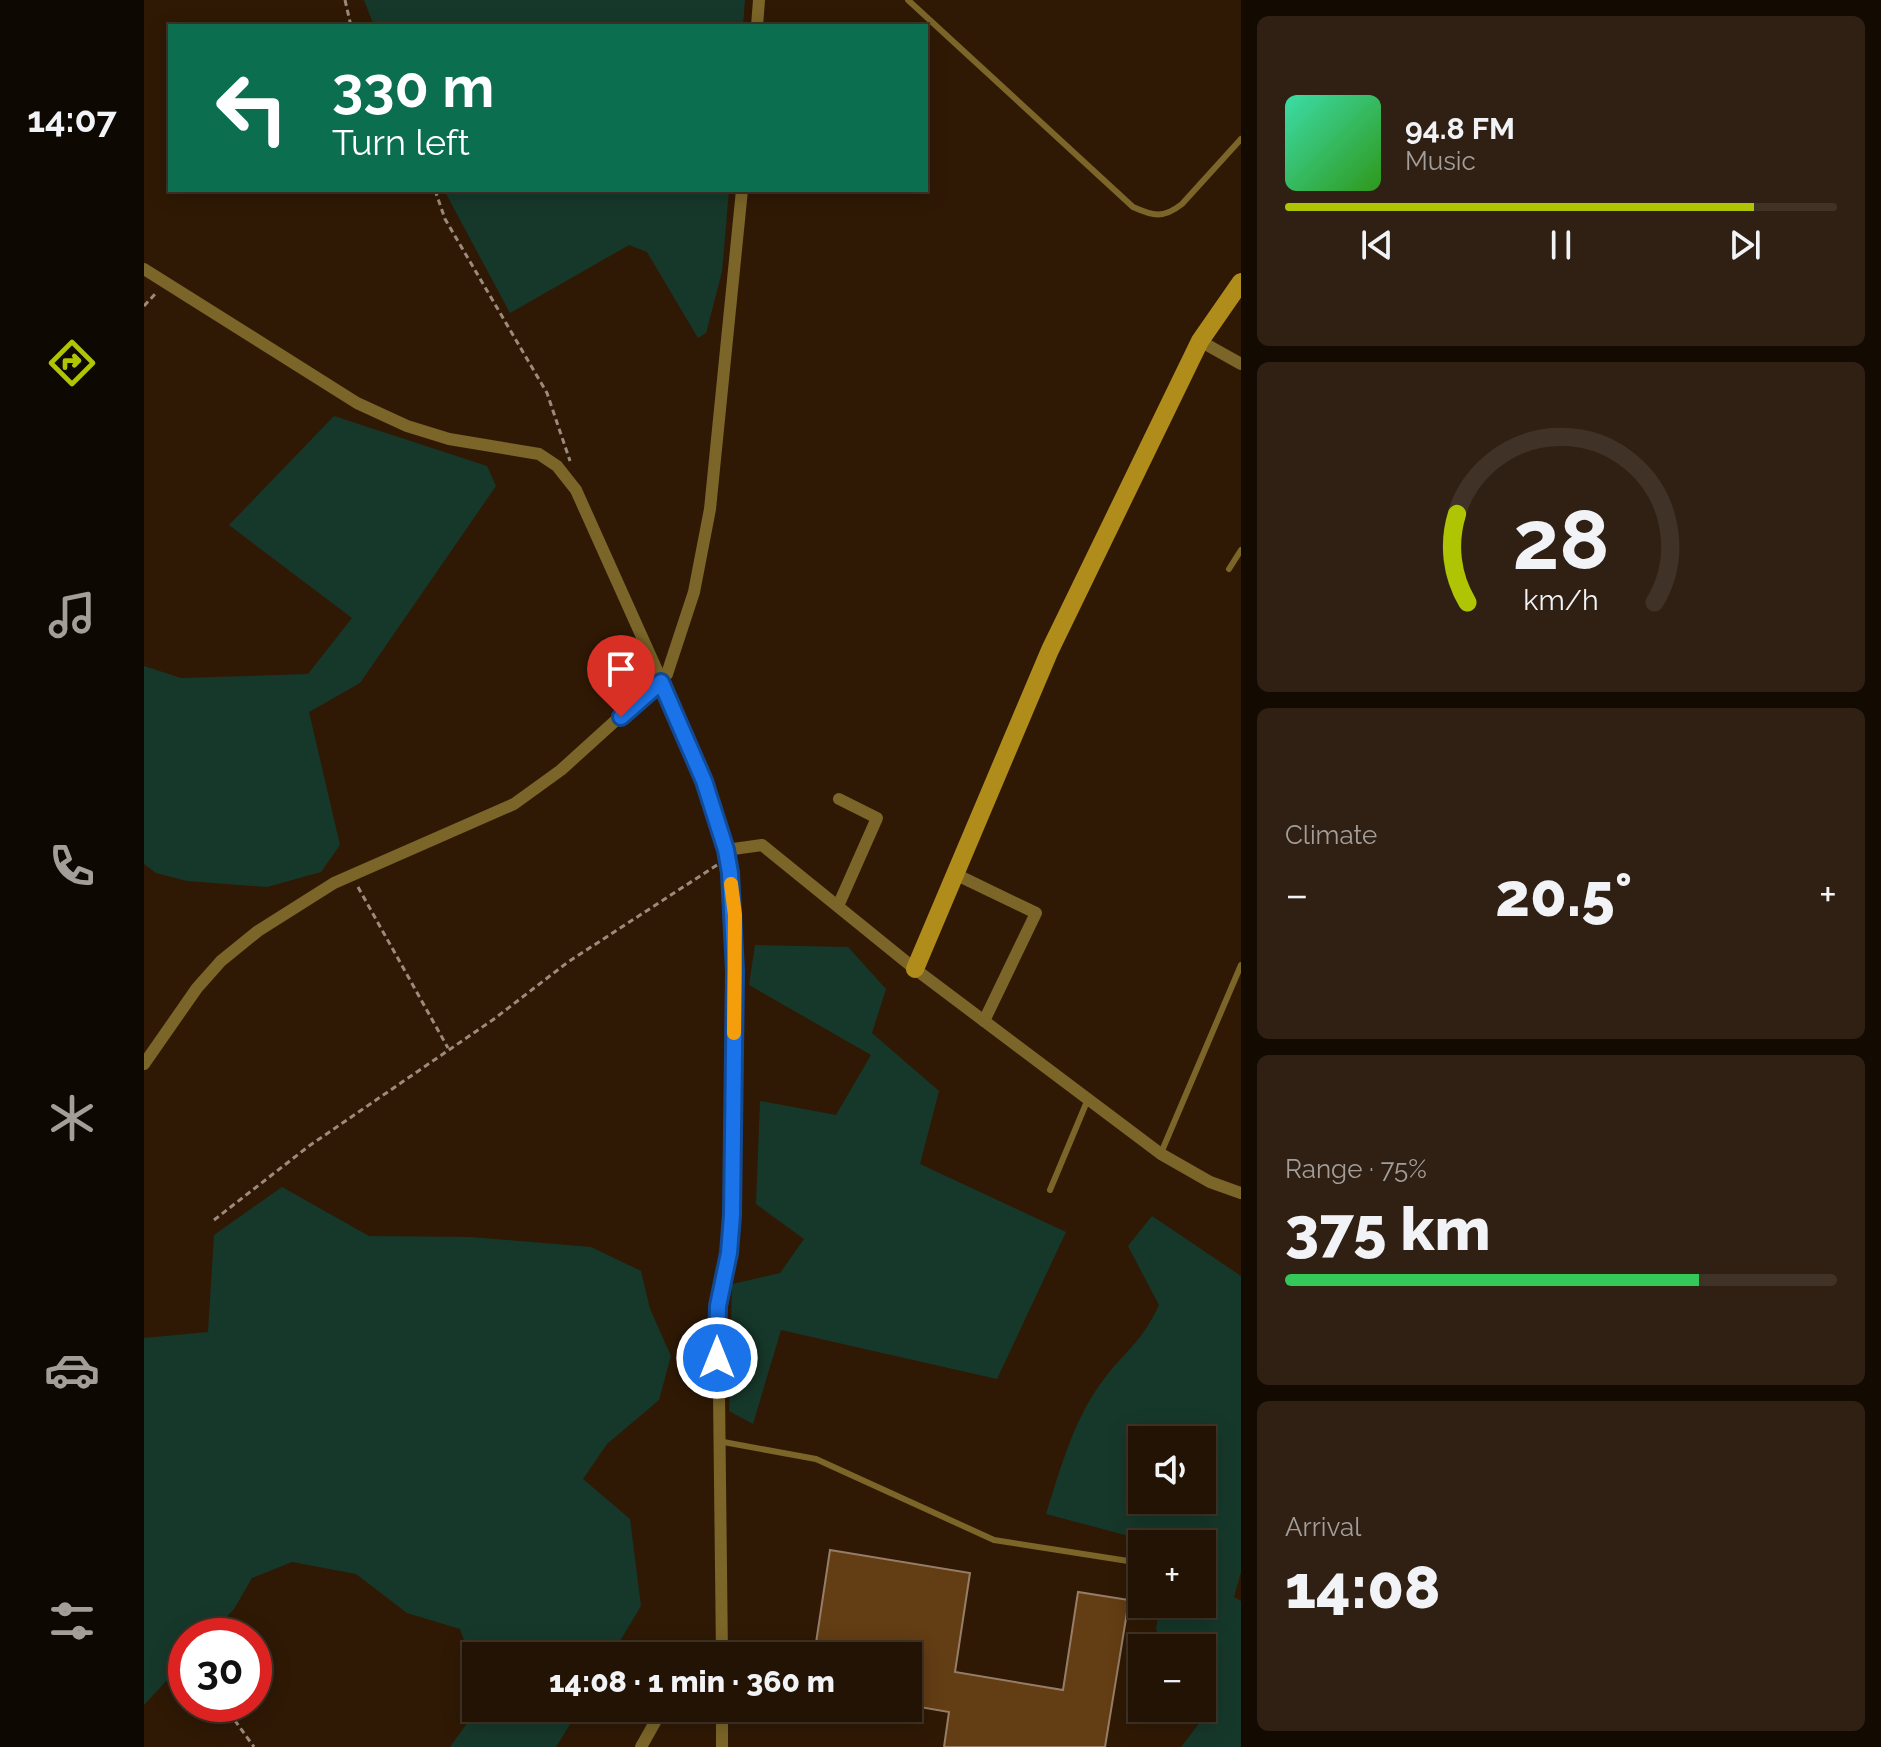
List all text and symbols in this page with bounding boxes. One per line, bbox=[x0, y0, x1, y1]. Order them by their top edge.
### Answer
text: 330 m bbox=[332, 54, 494, 120]
icon: left bbox=[200, 56, 304, 160]
text: 14:07 bbox=[27, 98, 117, 140]
text: 94.8 FM bbox=[1405, 111, 1515, 146]
text: Turn left bbox=[332, 121, 470, 163]
text: Music bbox=[1405, 146, 1476, 176]
icon: previous bbox=[1355, 223, 1399, 267]
icon: pause bbox=[1539, 223, 1583, 267]
icon: next bbox=[1723, 223, 1767, 267]
icon: directions bbox=[44, 335, 100, 391]
text: 28 bbox=[1512, 491, 1610, 588]
text: km/h bbox=[1523, 583, 1599, 617]
icon: music bbox=[44, 587, 100, 643]
pin bbox=[587, 635, 655, 717]
icon: arrive bbox=[599, 647, 643, 691]
text: Climate bbox=[1285, 820, 1377, 850]
icon: phone bbox=[44, 838, 100, 894]
text: 20.5° bbox=[1495, 860, 1632, 930]
text: − bbox=[1285, 869, 1309, 920]
text: + bbox=[1819, 869, 1837, 920]
icon: climate bbox=[44, 1090, 100, 1146]
text: Range · 75% bbox=[1285, 1154, 1427, 1184]
text: 375 km bbox=[1285, 1194, 1491, 1264]
position arrow bbox=[675, 1316, 759, 1400]
icon: car bbox=[44, 1342, 100, 1398]
map controls bbox=[1128, 1426, 1216, 1722]
button: sound bbox=[1128, 1426, 1216, 1514]
text: Arrival bbox=[1285, 1512, 1361, 1542]
button: + bbox=[1128, 1530, 1216, 1618]
text: 14:08 bbox=[1285, 1552, 1440, 1622]
icon: filters bbox=[44, 1593, 100, 1649]
speed limit sign: 30 bbox=[168, 1618, 272, 1722]
button: − bbox=[1128, 1634, 1216, 1722]
text: 14:08 · 1 min · 360 m bbox=[549, 1664, 835, 1699]

